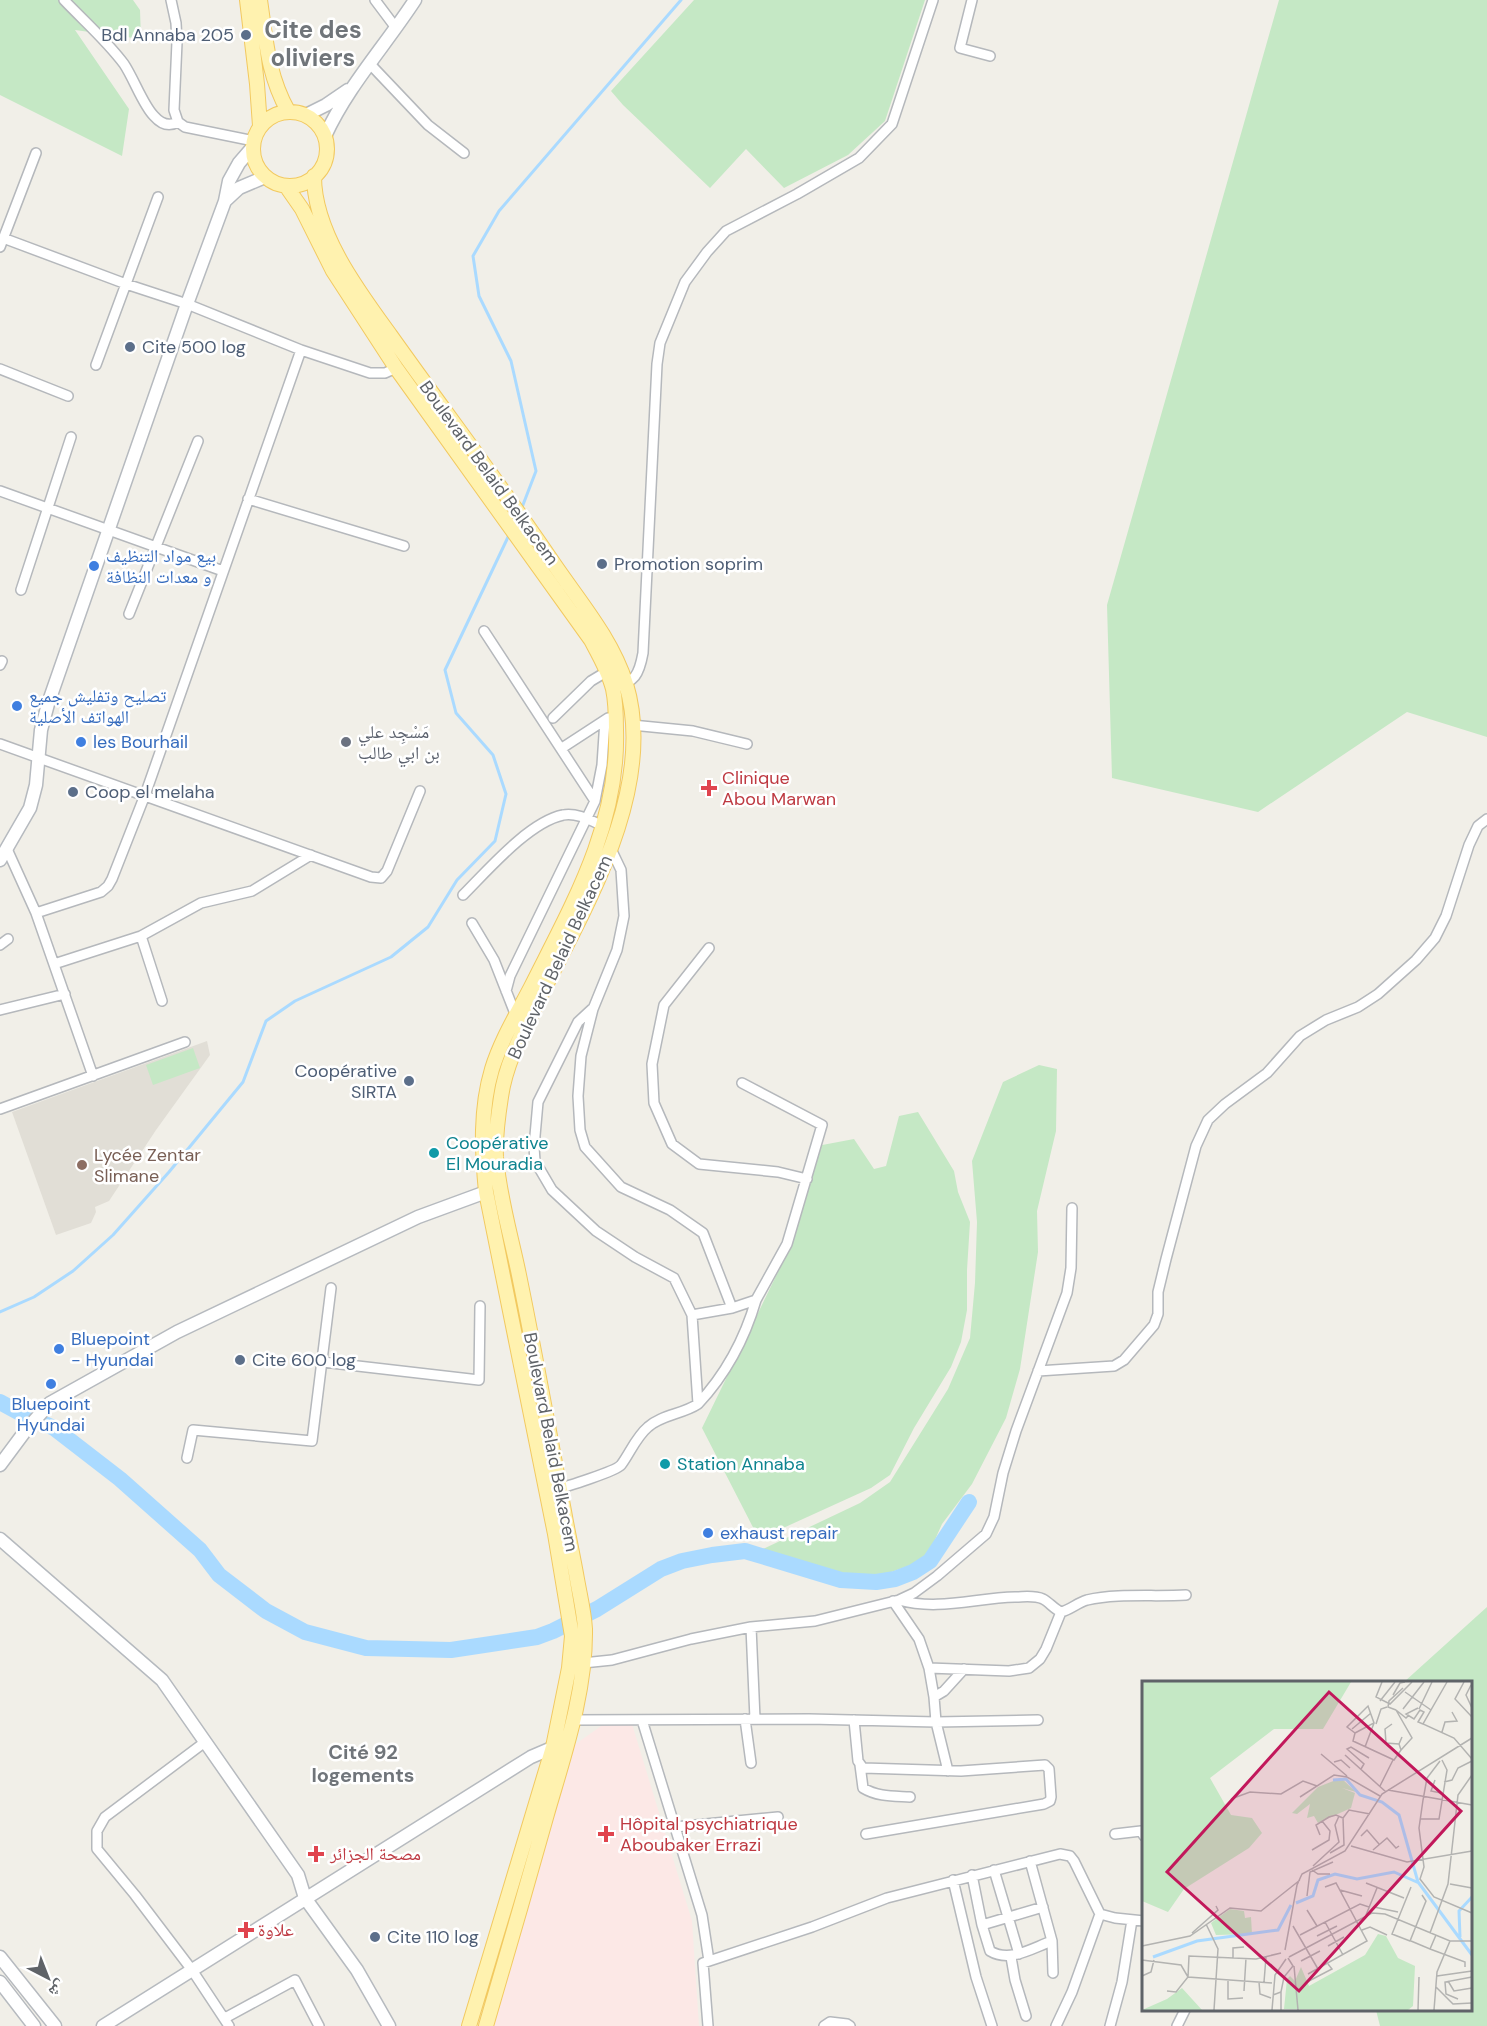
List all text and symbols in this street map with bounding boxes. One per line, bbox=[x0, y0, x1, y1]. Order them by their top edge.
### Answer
district label: Cite des oliviers bbox=[264, 14, 362, 73]
place label: Bdl Annaba 205 bbox=[101, 23, 234, 47]
marker: Bdl Annaba 205 bbox=[239, 28, 253, 42]
place label: Cite 500 log bbox=[142, 335, 246, 359]
marker: Cite 500 log bbox=[123, 340, 137, 354]
street label: Boulevard Belaid Belkacem bbox=[414, 376, 564, 570]
place label: بيع مواد التنظيف و معدات النظافة bbox=[106, 544, 216, 589]
place label: Promotion soprim bbox=[614, 552, 763, 576]
marker: Promotion soprim bbox=[595, 557, 609, 571]
marker: بيع مواد التنظيف و معدات النظافة bbox=[87, 559, 101, 573]
place label: تصليح وتفليش جميع الهواتف الأصلية bbox=[29, 684, 166, 729]
marker: تصليح وتفليش جميع الهواتف الأصلية bbox=[10, 699, 24, 713]
place label: مَسْجِد علي بن ابي طالب bbox=[358, 720, 440, 768]
place label: les Bourhail bbox=[93, 730, 188, 754]
marker: les Bourhail bbox=[74, 735, 88, 749]
marker: مَسْجِد علي بن ابي طالب bbox=[339, 735, 353, 749]
place label: Clinique Abou Marwan bbox=[722, 766, 836, 811]
marker: Clinique Abou Marwan bbox=[700, 779, 718, 797]
place label: Coop el melaha bbox=[85, 780, 215, 804]
marker: Coop el melaha bbox=[66, 785, 80, 799]
street label: Boulevard Belaid Belkacem bbox=[502, 851, 618, 1063]
place label: Coopérative SIRTA bbox=[294, 1059, 397, 1104]
marker: Coopérative SIRTA bbox=[402, 1074, 416, 1088]
place label: Coopérative El Mouradia bbox=[446, 1131, 549, 1176]
place label: Lycée Zentar Slimane bbox=[94, 1143, 201, 1188]
marker: Coopérative El Mouradia bbox=[427, 1146, 441, 1160]
marker: Lycée Zentar Slimane bbox=[75, 1158, 89, 1172]
place label: Bluepoint - Hyundai bbox=[71, 1327, 154, 1372]
street label: Boulevard Belaid Belkacem bbox=[518, 1330, 584, 1554]
marker: Bluepoint - Hyundai bbox=[52, 1342, 66, 1356]
place label: Cite 600 log bbox=[252, 1348, 356, 1372]
marker: Cite 600 log bbox=[233, 1353, 247, 1367]
marker: Bluepoint Hyundai bbox=[44, 1377, 58, 1391]
place label: Bluepoint Hyundai bbox=[11, 1392, 91, 1437]
place label: Station Annaba bbox=[677, 1452, 805, 1476]
marker: Station Annaba bbox=[658, 1457, 672, 1471]
place label: exhaust repair bbox=[720, 1521, 839, 1545]
marker: exhaust repair bbox=[701, 1526, 715, 1540]
inset map bbox=[1142, 1681, 1472, 2011]
district label: Cité 92 logements bbox=[312, 1739, 414, 1788]
place label: Hôpital psychiatrique Aboubaker Errazi bbox=[620, 1812, 798, 1857]
marker: Hôpital psychiatrique Aboubaker Errazi bbox=[597, 1825, 615, 1843]
place label: مصحة الجزائر bbox=[329, 1842, 421, 1866]
marker: مصحة الجزائر bbox=[307, 1845, 325, 1863]
place label: علاوة bbox=[258, 1918, 294, 1942]
marker: علاوة bbox=[239, 1923, 253, 1937]
place label: Cite 110 log bbox=[387, 1925, 479, 1949]
marker: Cite 110 log bbox=[368, 1930, 382, 1944]
north arrow bbox=[18, 1948, 78, 2008]
text: ش bbox=[44, 1975, 71, 2002]

